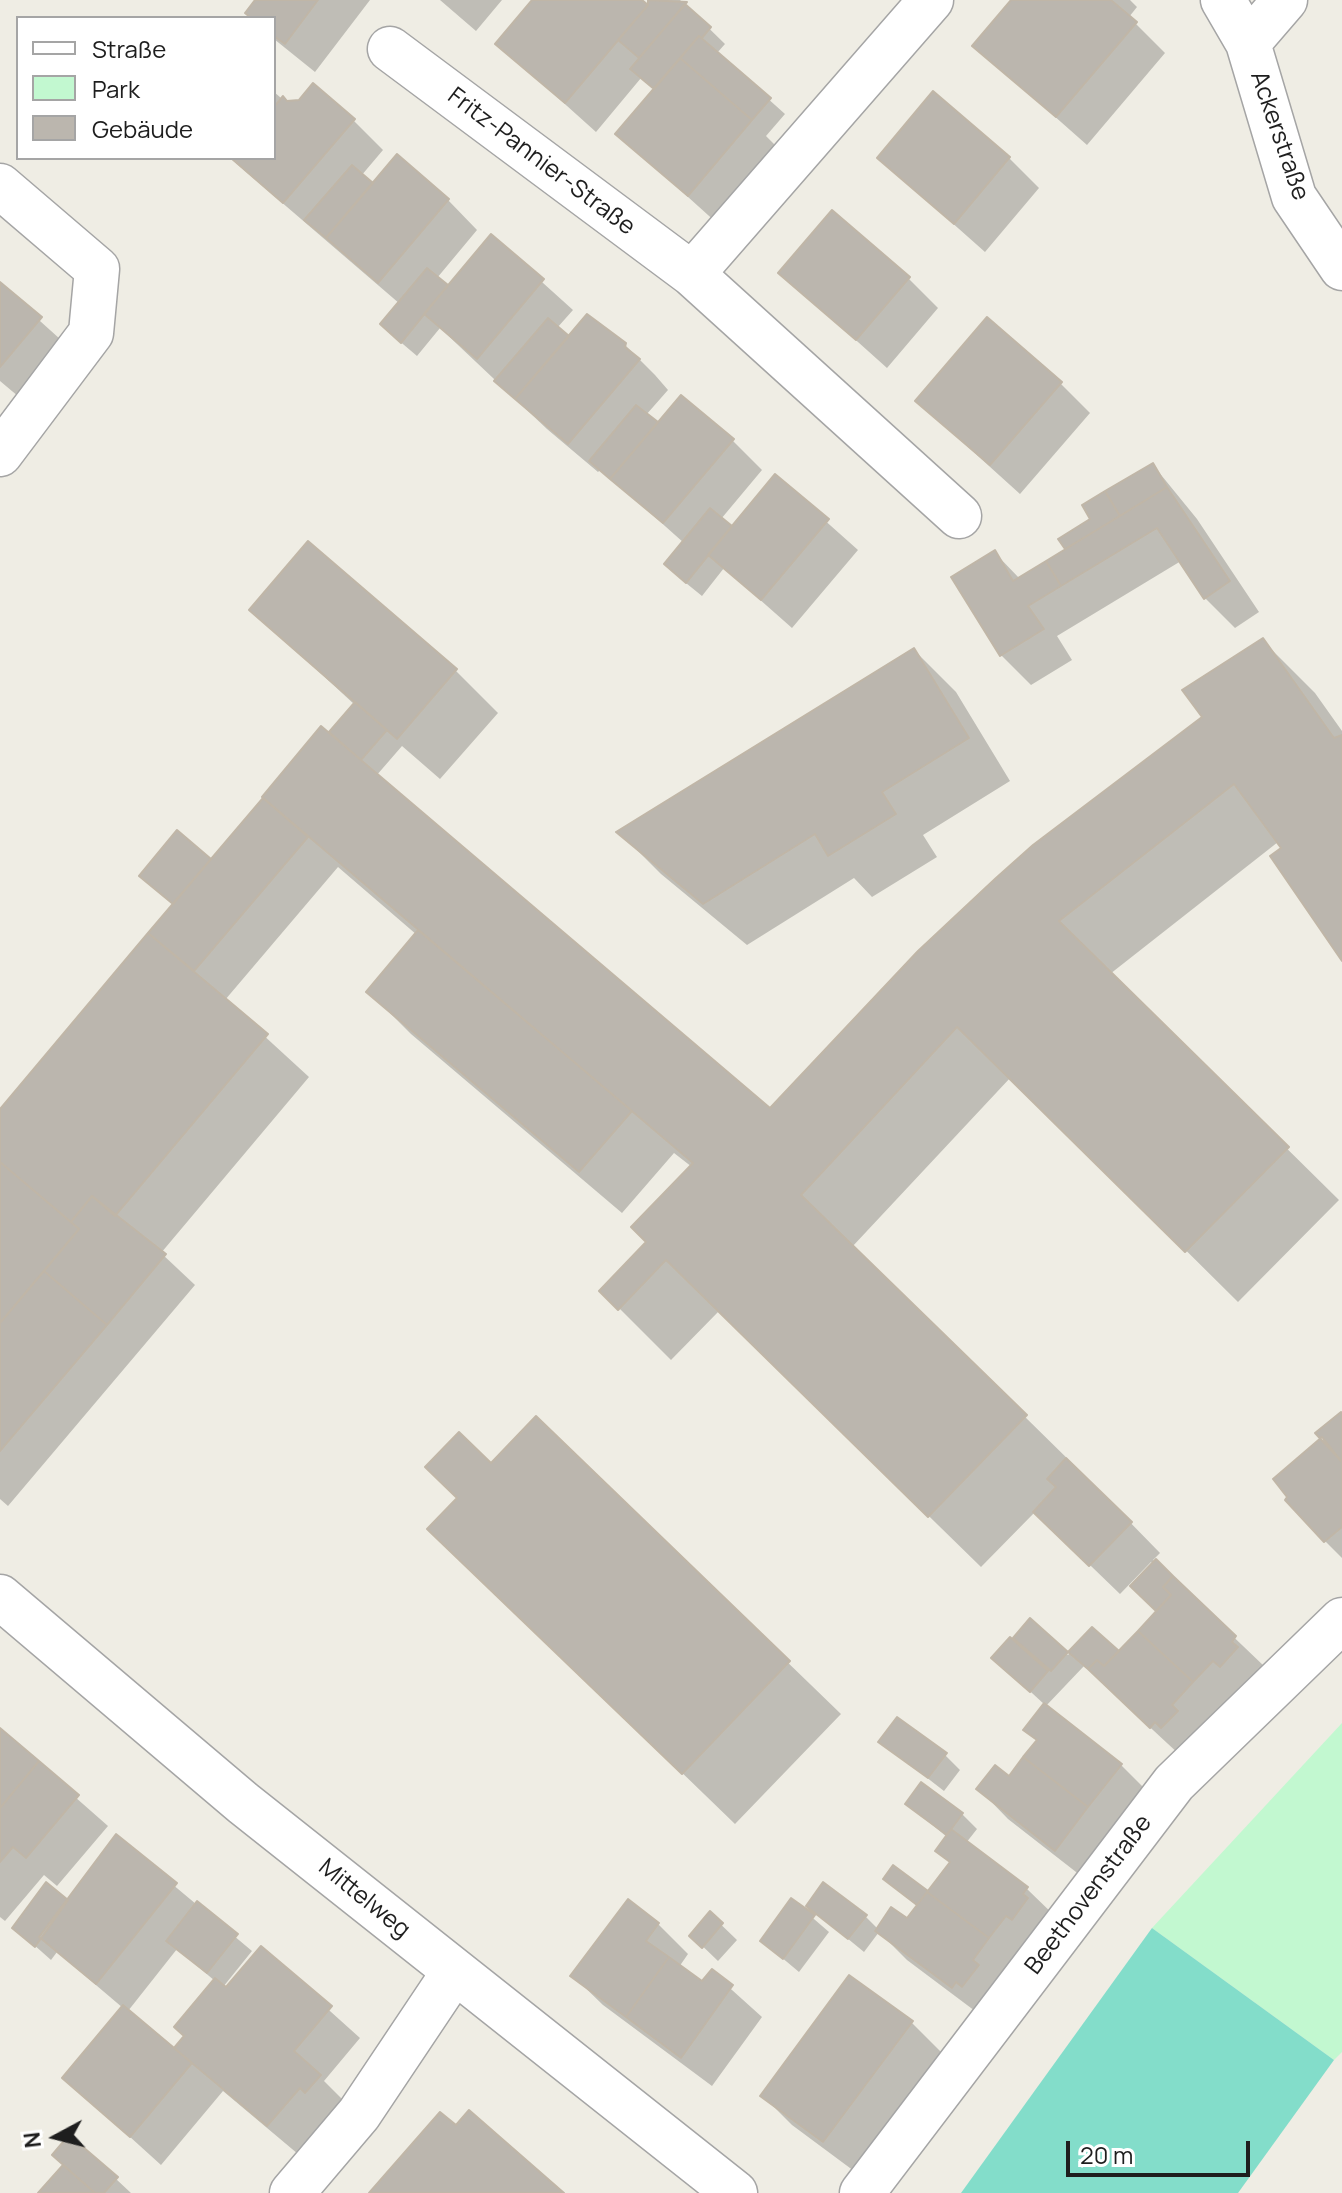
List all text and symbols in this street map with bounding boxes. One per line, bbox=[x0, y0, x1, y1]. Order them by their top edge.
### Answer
legend bbox=[16, 16, 276, 160]
text: Straße bbox=[92, 32, 166, 65]
street label: Ackerstraße bbox=[1243, 68, 1315, 204]
text: Park bbox=[92, 72, 140, 105]
street label: Fritz-Pannier-Straße bbox=[442, 82, 640, 242]
text: Gebäude bbox=[92, 112, 193, 145]
street label: Beethovenstraße bbox=[1020, 1810, 1158, 1980]
street label: Mittelweg bbox=[312, 1853, 416, 1945]
north arrow bbox=[16, 2097, 96, 2177]
scale bar bbox=[1070, 2125, 1254, 2175]
text: N bbox=[16, 2130, 48, 2150]
text: 20 m bbox=[1080, 2138, 1133, 2171]

